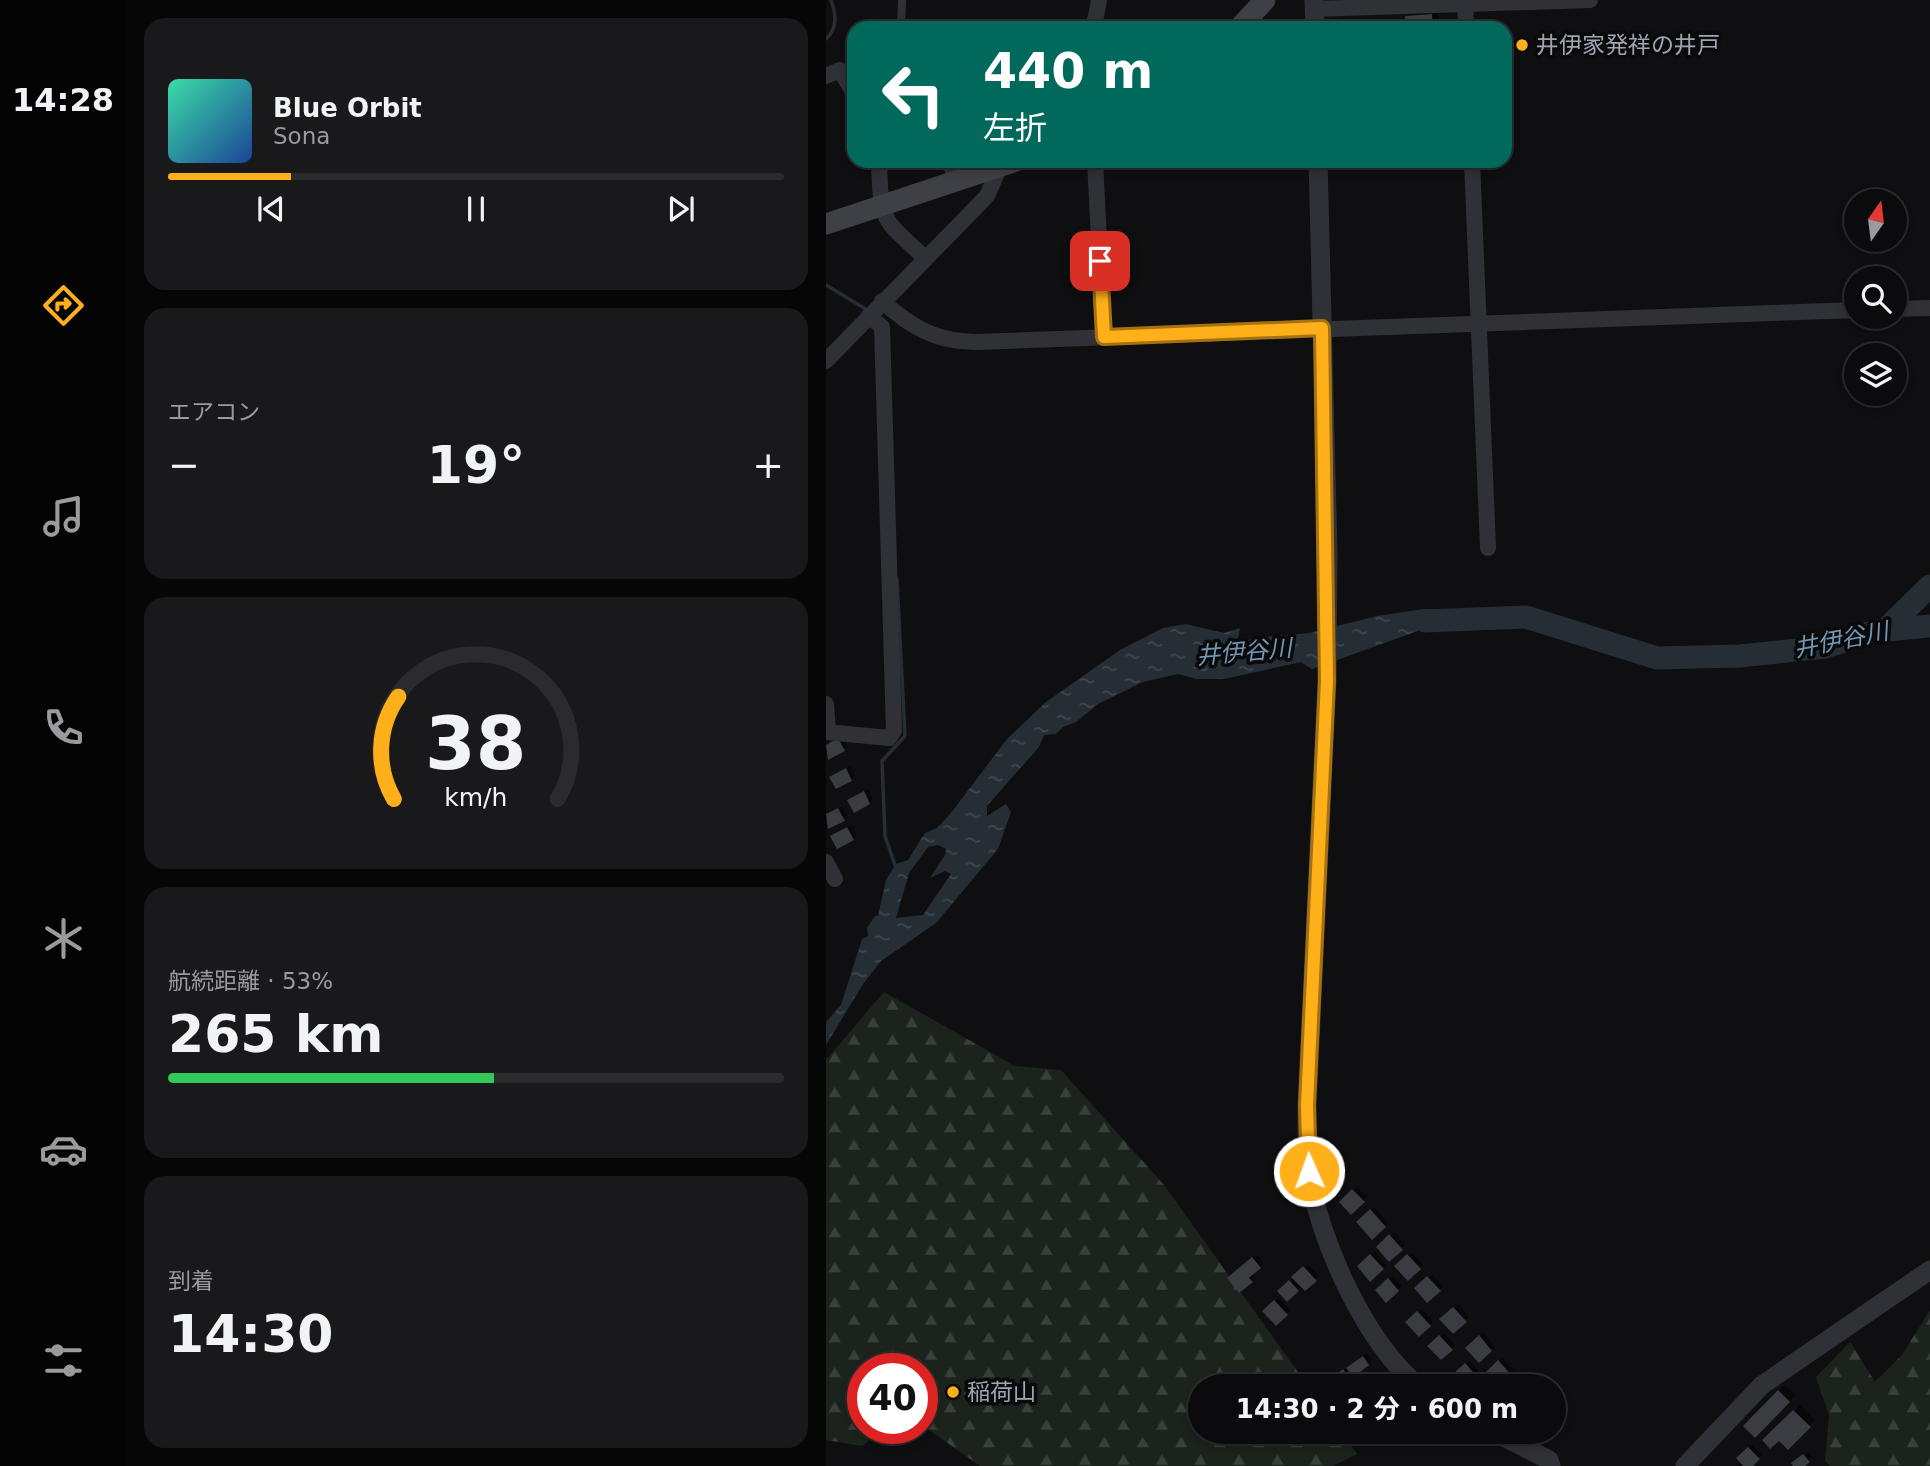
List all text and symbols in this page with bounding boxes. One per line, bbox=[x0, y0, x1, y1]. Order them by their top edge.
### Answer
place label: 井伊家発祥の井戸 bbox=[1536, 32, 1720, 58]
marker: 井伊家発祥の井戸 bbox=[1514, 37, 1530, 53]
text: 440 m bbox=[983, 43, 1153, 100]
icon: left bbox=[868, 49, 959, 140]
text: 14:28 bbox=[12, 81, 114, 119]
text: Blue Orbit bbox=[273, 93, 422, 123]
text: 左折 bbox=[983, 109, 1047, 147]
text: Sona bbox=[273, 123, 330, 149]
north arrow bbox=[1844, 189, 1908, 252]
map controls bbox=[1844, 189, 1907, 406]
icon: previous bbox=[252, 190, 290, 228]
icon: pause bbox=[457, 190, 495, 228]
icon: next bbox=[662, 190, 700, 228]
pin bbox=[1070, 231, 1130, 291]
icon: arrive bbox=[1081, 242, 1119, 280]
button: search bbox=[1844, 266, 1907, 329]
icon: directions bbox=[39, 281, 88, 330]
button: layers bbox=[1844, 343, 1907, 406]
text: エアコン bbox=[168, 399, 260, 425]
text: 19° bbox=[427, 435, 525, 495]
text: − bbox=[168, 443, 200, 487]
text: + bbox=[752, 443, 784, 487]
icon: music bbox=[39, 492, 88, 541]
water label: 井伊谷川 bbox=[1791, 617, 1894, 663]
water label: 井伊谷川 bbox=[1195, 634, 1296, 670]
text: 38 bbox=[425, 701, 527, 786]
icon: phone bbox=[39, 703, 88, 752]
text: km/h bbox=[444, 783, 508, 812]
icon: climate bbox=[39, 914, 88, 963]
text: 航続距離 · 53% bbox=[168, 968, 333, 994]
text: 265 km bbox=[168, 1004, 383, 1064]
icon: car bbox=[39, 1125, 88, 1174]
position arrow bbox=[1272, 1134, 1346, 1208]
text: 到着 bbox=[168, 1268, 214, 1294]
text: 14:30 bbox=[168, 1304, 334, 1364]
icon: filters bbox=[39, 1336, 88, 1385]
speed limit sign: 40 bbox=[847, 1353, 938, 1444]
place label: 稲荷山 bbox=[967, 1379, 1036, 1405]
marker: 稲荷山 bbox=[945, 1384, 961, 1400]
text: 14:30 · 2 分 · 600 m bbox=[1236, 1394, 1518, 1424]

